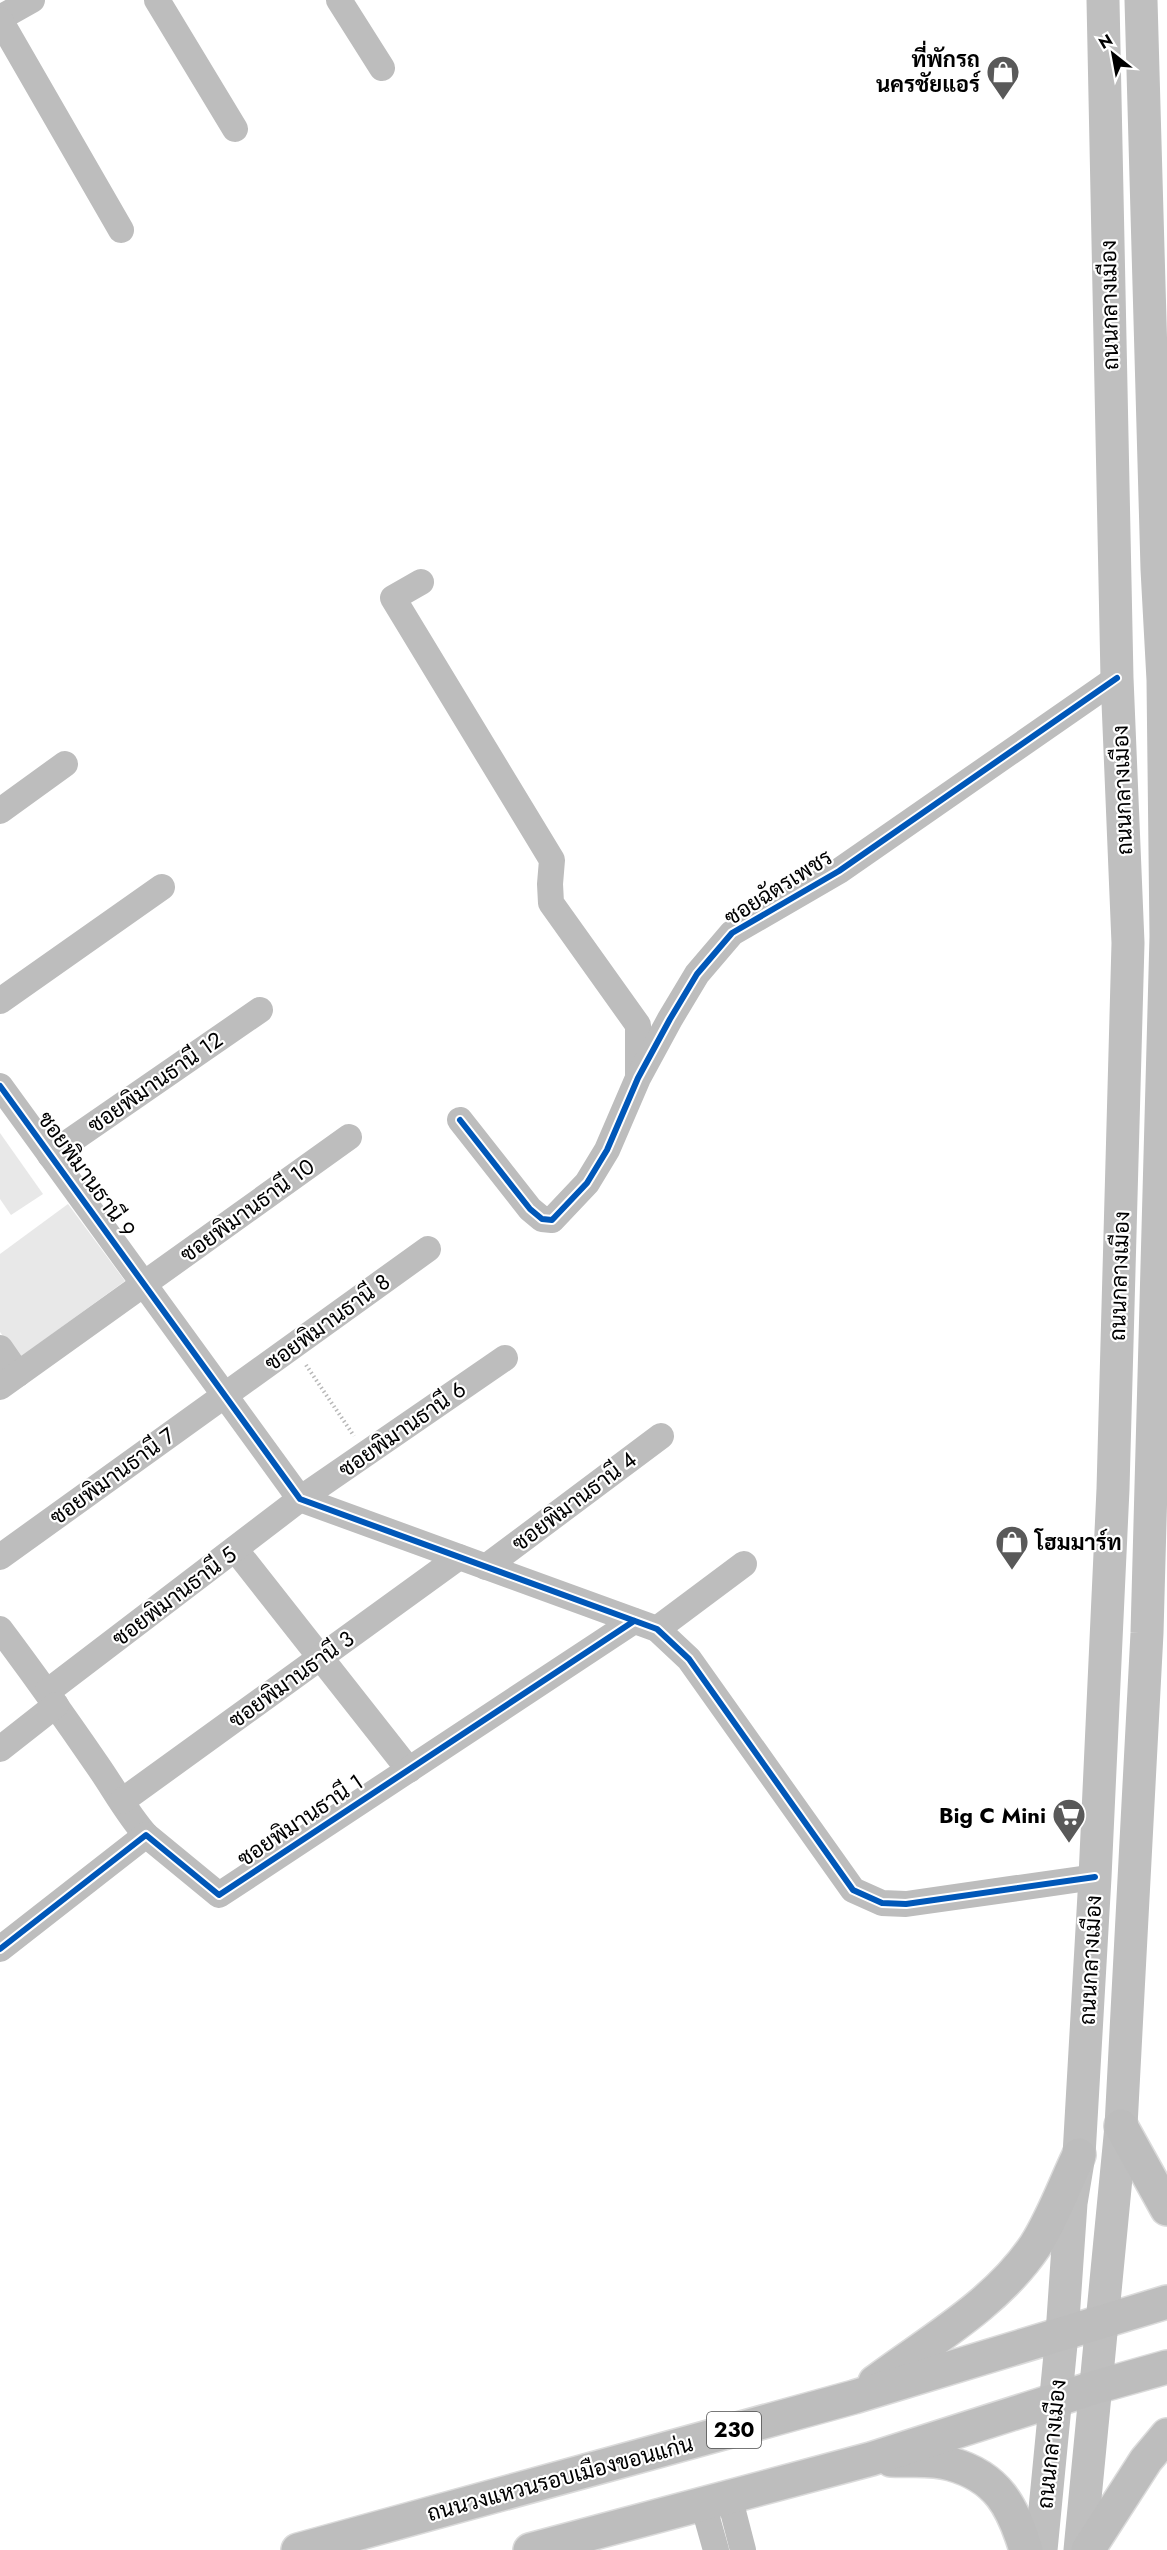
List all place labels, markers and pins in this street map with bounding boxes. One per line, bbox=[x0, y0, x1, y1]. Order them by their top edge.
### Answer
place label: ที่พักรถ นครชัยแอร์ bbox=[876, 40, 981, 100]
shop icon: ที่พักรถ นครชัยแอร์ bbox=[985, 54, 1021, 101]
shop icon: โฮมมาร์ท bbox=[994, 1524, 1030, 1571]
place label: โฮมมาร์ท bbox=[1033, 1526, 1122, 1558]
supermarket icon: Big C Mini bbox=[1051, 1797, 1087, 1844]
place label: Big C Mini bbox=[939, 1799, 1046, 1831]

